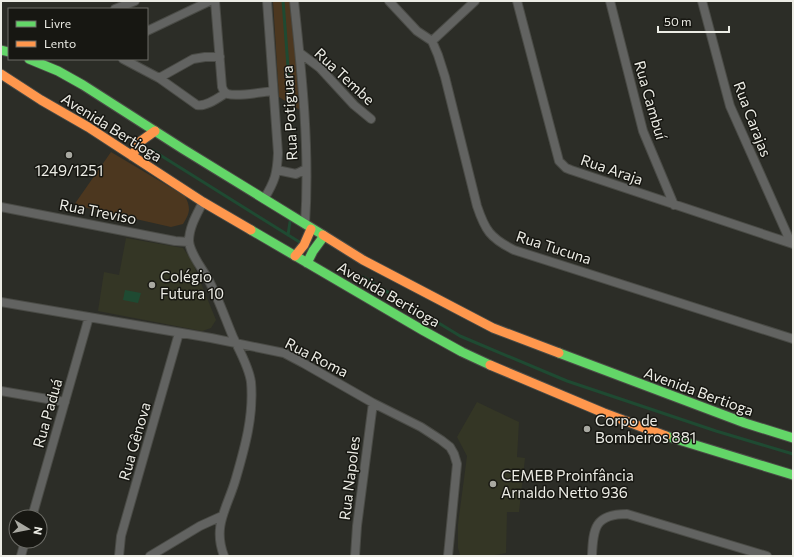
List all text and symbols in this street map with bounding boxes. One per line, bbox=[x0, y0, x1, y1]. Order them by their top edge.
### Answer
legend bbox=[8, 8, 148, 60]
scale bar bbox=[658, 8, 729, 34]
text: 50 m bbox=[664, 14, 692, 28]
text: Livre bbox=[44, 16, 71, 30]
text: Lento bbox=[44, 36, 76, 50]
street label: Rua Tembe bbox=[311, 44, 379, 108]
street label: Rua Cambuí bbox=[631, 58, 671, 143]
street label: Rua Potiguara bbox=[278, 65, 300, 161]
street label: Rua Carajas bbox=[730, 79, 776, 159]
street label: Avenida Bertioga bbox=[58, 89, 166, 165]
marker: 1249/1251 bbox=[64, 150, 74, 160]
street label: Rua Araja bbox=[578, 150, 646, 188]
place label: 1249/1251 bbox=[35, 161, 103, 179]
street label: Rua Treviso bbox=[58, 195, 138, 227]
street label: Rua Tucuna bbox=[514, 226, 594, 268]
street label: Avenida Bertioga bbox=[335, 257, 443, 331]
place label: Colégio Futura 10 bbox=[160, 267, 224, 302]
marker: Colégio Futura 10 bbox=[147, 280, 157, 290]
street label: Rua Roma bbox=[282, 333, 352, 381]
street label: Avenida Bertioga bbox=[642, 363, 756, 419]
street label: Rua Paduá bbox=[29, 376, 65, 450]
street label: Rua Gênova bbox=[114, 400, 154, 482]
place label: Corpo de Bombeiros 881 bbox=[595, 411, 696, 446]
marker: Corpo de Bombeiros 881 bbox=[582, 424, 592, 434]
street label: Rua Napoles bbox=[335, 435, 363, 521]
place label: CEMEB Proinfância Arnaldo Netto 936 bbox=[501, 466, 634, 501]
marker: CEMEB Proinfância Arnaldo Netto 936 bbox=[488, 479, 498, 489]
north arrow bbox=[8, 509, 48, 549]
text: N bbox=[31, 526, 45, 536]

